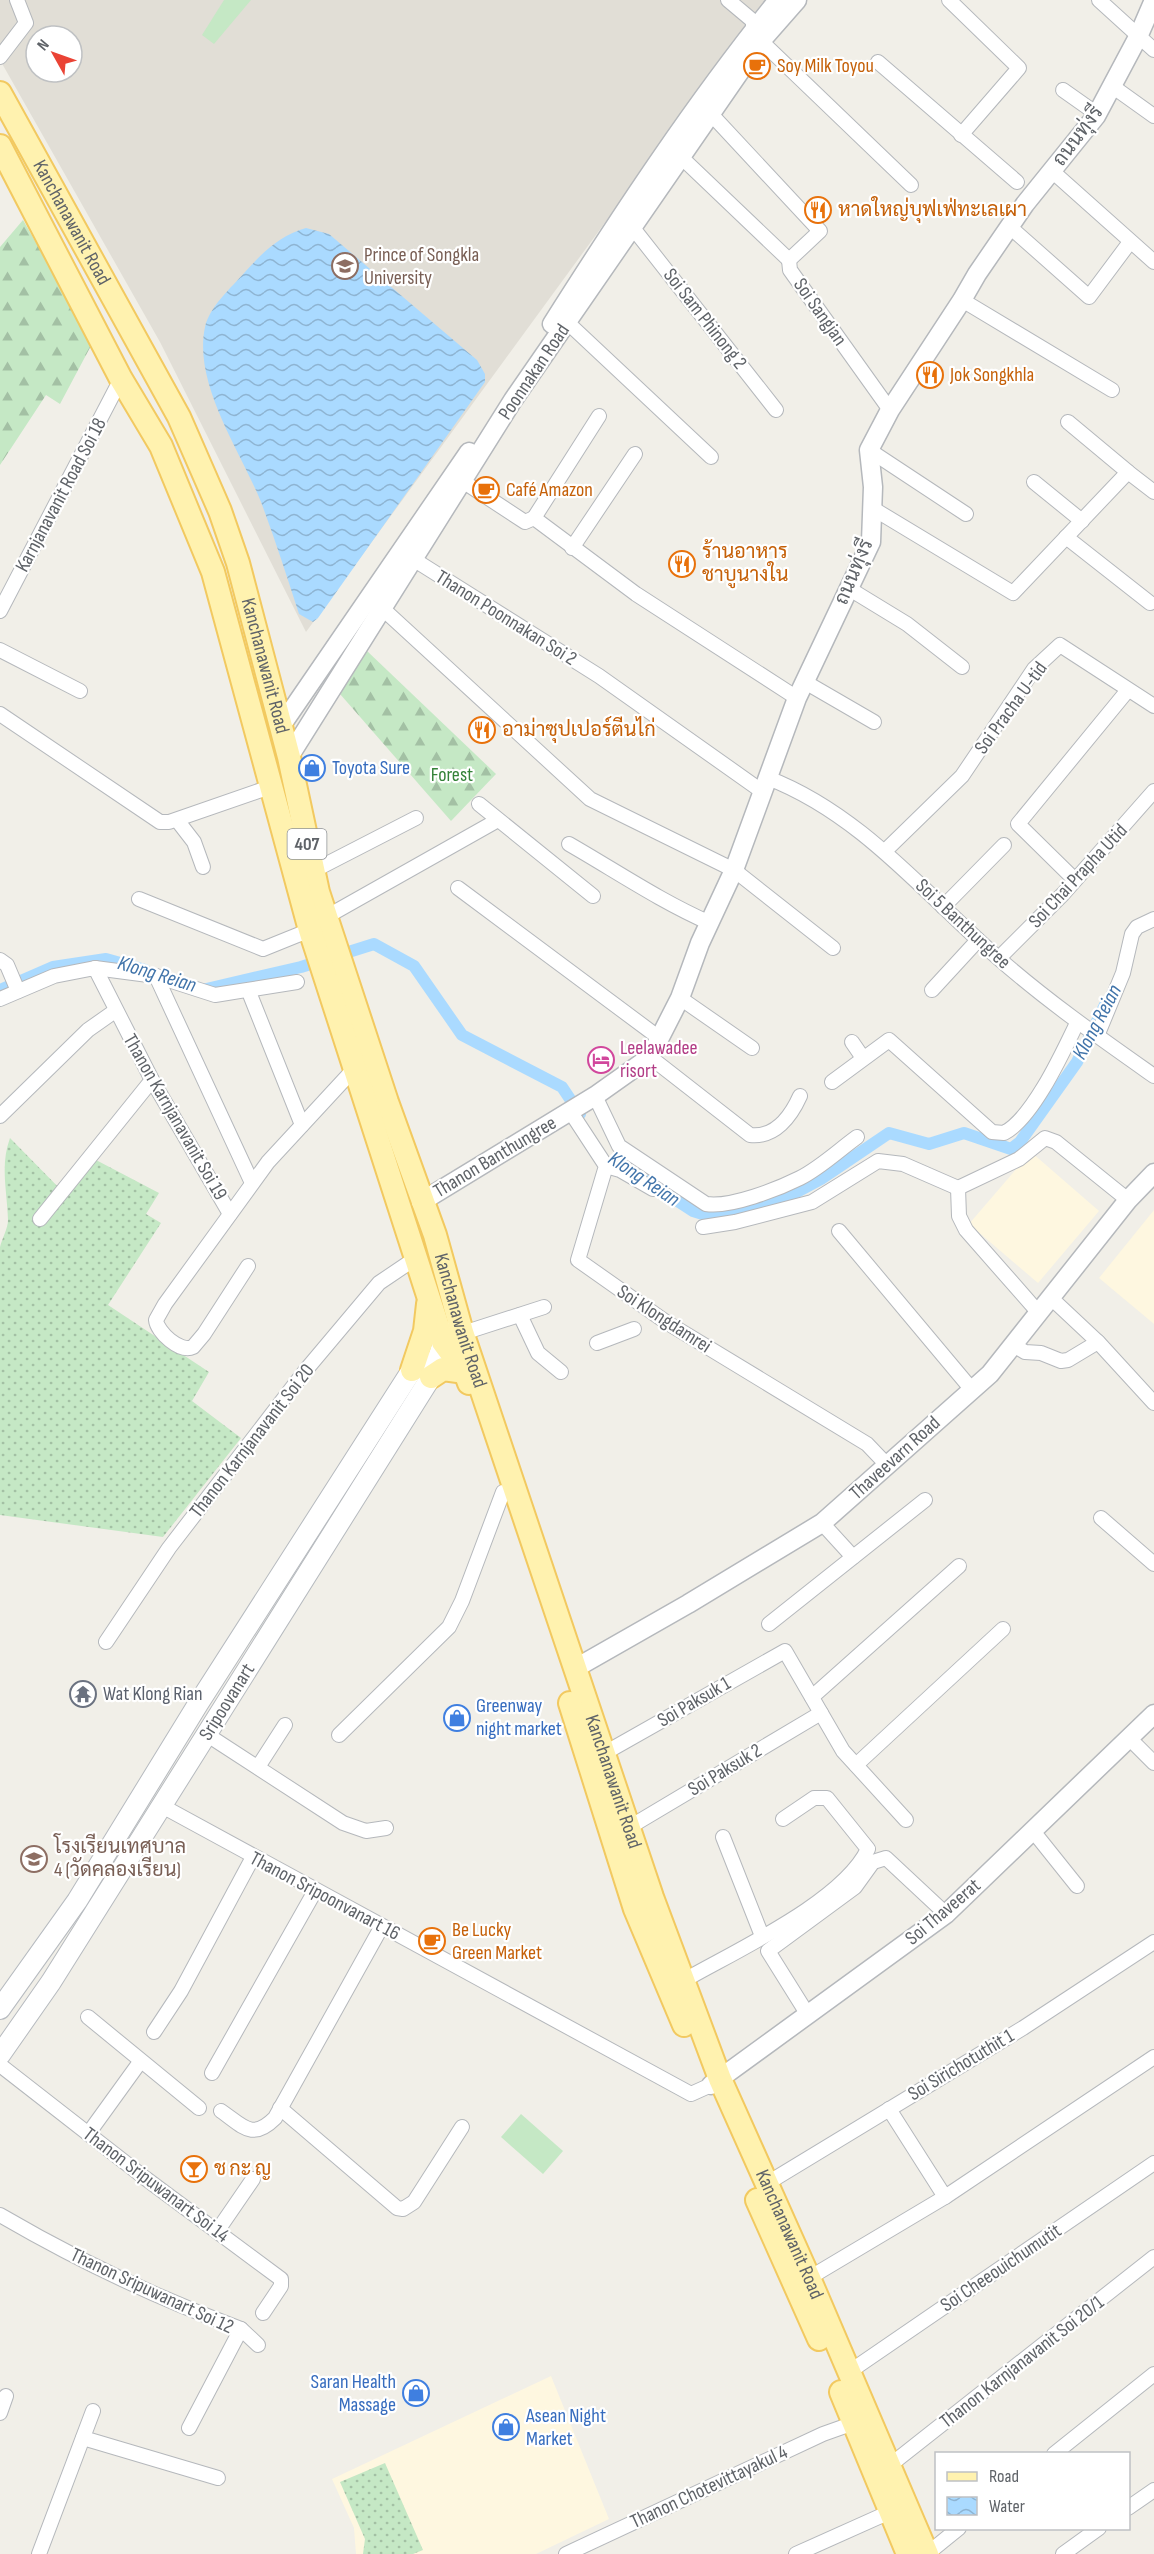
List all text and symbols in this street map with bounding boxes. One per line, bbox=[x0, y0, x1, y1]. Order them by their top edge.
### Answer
north arrow bbox=[24, 24, 84, 84]
text: N bbox=[34, 36, 54, 55]
cafe icon: Soy Milk Toyou bbox=[742, 51, 772, 81]
place label: Soy Milk Toyou bbox=[777, 54, 874, 78]
street label: ถนนทุ่งรี bbox=[1046, 100, 1109, 171]
street label: Kanchanawanit Road bbox=[27, 156, 116, 289]
restaurant icon: หาดใหญ่บุฟเฟ่ทะเลเผา bbox=[803, 195, 833, 225]
place label: หาดใหญ่บุฟเฟ่ทะเลเผา bbox=[838, 196, 1027, 223]
place label: Prince of Songkla University bbox=[364, 243, 479, 290]
school or university icon: Prince of Songkla University bbox=[330, 251, 360, 281]
street label: Soi Sam Phinong 2 bbox=[658, 264, 752, 374]
street label: Soi Sangjan bbox=[788, 274, 852, 350]
street label: Poonnakan Road bbox=[493, 320, 575, 424]
restaurant icon: Jok Songkhla bbox=[915, 360, 945, 390]
place label: Jok Songkhla bbox=[949, 363, 1034, 387]
street label: Karnjanavanit Road Soi 18 bbox=[10, 414, 112, 576]
cafe icon: Café Amazon bbox=[471, 475, 501, 505]
place label: Café Amazon bbox=[506, 478, 593, 502]
street label: ถนนทุ่งรี bbox=[828, 535, 879, 609]
place label: ร้านอาหาร ชาบูนางใน bbox=[702, 539, 789, 589]
restaurant icon: ร้านอาหาร ชาบูนางใน bbox=[667, 549, 697, 579]
street label: Thanon Poonnakan Soi 2 bbox=[431, 565, 581, 671]
street label: Kanchanawanit Road bbox=[236, 595, 294, 736]
street label: Soi Pracha U-tid bbox=[969, 657, 1053, 759]
restaurant icon: อาม่าซุปเปอร์ตีนไก่ bbox=[467, 715, 497, 745]
place label: อาม่าซุปเปอร์ตีนไก่ bbox=[502, 715, 656, 743]
shop icon: Toyota Sure bbox=[297, 753, 327, 783]
place label: Toyota Sure bbox=[332, 756, 410, 780]
park label: Forest bbox=[431, 763, 473, 787]
street label: Soi Chai Prapha Utid bbox=[1024, 819, 1132, 933]
road number: 407 bbox=[288, 829, 326, 859]
street label: Soi 5 Banthungree bbox=[910, 874, 1016, 974]
water label: Klong Reian bbox=[115, 950, 200, 998]
water label: Klong Reian bbox=[1067, 980, 1127, 1064]
street label: Thanon Karnjanavanit Soi 19 bbox=[118, 1030, 232, 1204]
place label: Leelawadee risort bbox=[620, 1036, 698, 1083]
hotel icon: Leelawadee risort bbox=[586, 1045, 616, 1075]
street label: Thanon Banthungree bbox=[429, 1111, 561, 1203]
water label: Klong Reian bbox=[603, 1146, 685, 1212]
street label: Kanchanawanit Road bbox=[429, 1251, 492, 1391]
street label: Soi Klongdamrei bbox=[612, 1280, 716, 1358]
street label: Thanon Karnjanavanit Soi 20 bbox=[184, 1359, 320, 1523]
street label: Thaveevarn Road bbox=[845, 1411, 945, 1505]
street label: Sripoovanart bbox=[194, 1659, 260, 1745]
street label: Soi Paksuk 1 bbox=[653, 1672, 735, 1732]
temple icon: Wat Klong Rian bbox=[68, 1679, 98, 1709]
place label: Wat Klong Rian bbox=[103, 1682, 203, 1706]
place label: Greenway night market bbox=[476, 1694, 562, 1741]
shop icon: Greenway night market bbox=[442, 1703, 472, 1733]
street label: Kanchanawanit Road bbox=[580, 1712, 647, 1852]
street label: Soi Paksuk 2 bbox=[684, 1739, 766, 1801]
place label: โรงเรียนเทศบาล 4 (วัดคลองเรียน) bbox=[53, 1833, 186, 1882]
school or university icon: โรงเรียนเทศบาล 4 (วัดคลองเรียน) bbox=[19, 1844, 49, 1874]
street label: Thanon Sripoonvanart 16 bbox=[246, 1846, 404, 1946]
street label: Soi Thaveerat bbox=[901, 1874, 985, 1950]
place label: Be Lucky Green Market bbox=[452, 1918, 542, 1965]
cafe icon: Be Lucky Green Market bbox=[417, 1926, 447, 1956]
street label: Soi Sirichotuthit 1 bbox=[904, 2024, 1018, 2106]
street label: Thanon Sripuwanart Soi 14 bbox=[78, 2122, 234, 2248]
bar icon: ช กะ ญ bbox=[179, 2154, 209, 2184]
place label: ช กะ ญ bbox=[214, 2157, 271, 2181]
street label: Kanchanawanit Road bbox=[750, 2166, 829, 2303]
street label: Soi Cheeouichumutit bbox=[936, 2219, 1066, 2317]
street label: Thanon Sripuwanart Soi 12 bbox=[67, 2243, 237, 2339]
street label: Thanon Karnjanavanit Soi 20/1 bbox=[935, 2290, 1109, 2434]
place label: Saran Health Massage bbox=[311, 2370, 396, 2417]
shop icon: Saran Health Massage bbox=[401, 2378, 431, 2408]
place label: Asean Night Market bbox=[525, 2404, 606, 2451]
shop icon: Asean Night Market bbox=[491, 2412, 521, 2442]
street label: Thanon Chotevittayakul 4 bbox=[627, 2440, 791, 2534]
legend bbox=[935, 2452, 1130, 2530]
text: Road bbox=[989, 2466, 1019, 2487]
text: Water bbox=[989, 2496, 1025, 2517]

